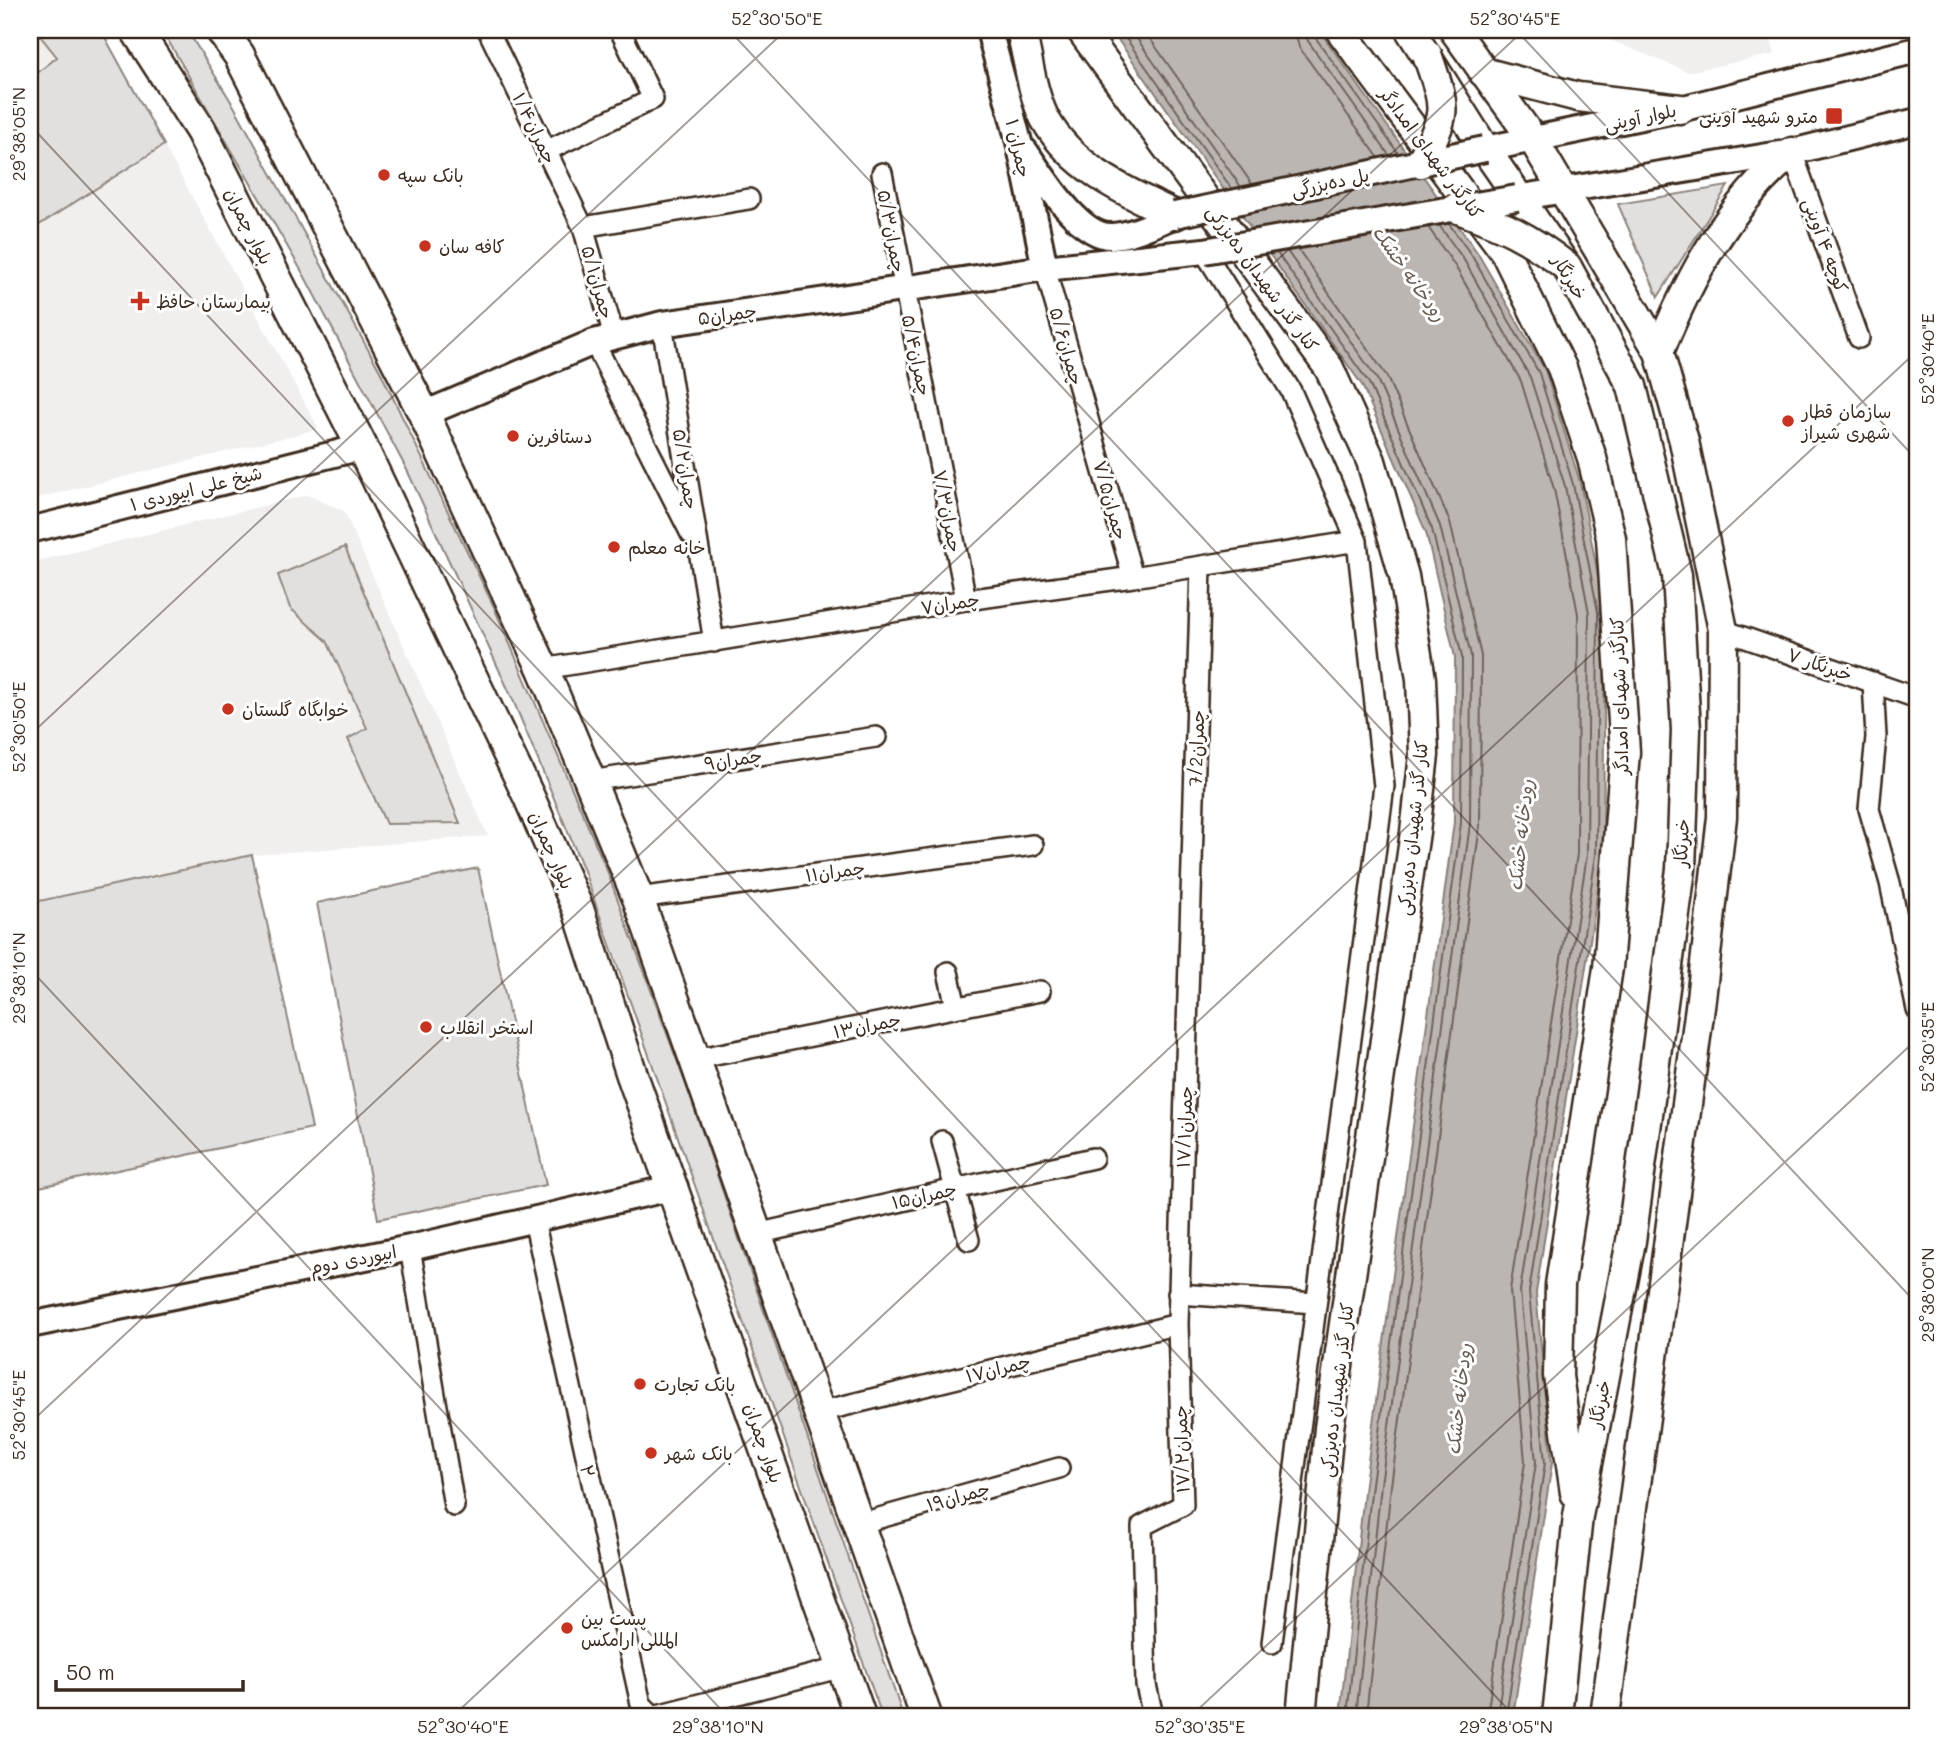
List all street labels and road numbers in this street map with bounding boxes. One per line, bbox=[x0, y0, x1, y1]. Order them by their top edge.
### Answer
street label: کنارگذر شهدای امدادگر bbox=[1374, 81, 1489, 224]
street label: چمران۱/۴ bbox=[507, 88, 563, 168]
street label: بلوار آوینی bbox=[1602, 98, 1678, 136]
street label: چمران ۱ bbox=[1000, 116, 1037, 180]
street label: پل ده‌بزرگی bbox=[1289, 162, 1371, 203]
street label: بلوار چمران bbox=[219, 184, 279, 269]
street label: چمران۵/۳ bbox=[871, 188, 912, 275]
street label: کوچه ۴ آوینی bbox=[1797, 194, 1854, 296]
street label: کنار گذر شهیدان ده‌بزرکی bbox=[1202, 200, 1325, 356]
street label: چمران۵/۱ bbox=[575, 242, 620, 322]
street label: خبرنگار bbox=[1546, 248, 1593, 304]
street label: چمران۵ bbox=[696, 298, 758, 331]
street label: چمران۵/۶ bbox=[1044, 304, 1090, 388]
street label: چمران۵/۴ bbox=[896, 312, 937, 398]
street label: چمران۵/۲ bbox=[667, 427, 704, 511]
street label: چمران۷/۵ bbox=[1087, 457, 1134, 543]
street label: شیخ علی ابیوردی ۱ bbox=[128, 460, 265, 517]
street label: چمران۷/۳ bbox=[927, 468, 968, 555]
street label: چمران۷ bbox=[919, 586, 981, 621]
street label: کنارگذر شهدای امدادگر bbox=[1604, 616, 1634, 777]
street label: ۷ خبرنگار bbox=[1784, 642, 1856, 686]
street label: 7/2چمران bbox=[1183, 709, 1210, 787]
street label: کنار گذر شهیدان ده‌بزرکی bbox=[1391, 739, 1433, 917]
street label: چمران۹ bbox=[702, 743, 764, 776]
street label: بلوار چمران bbox=[523, 807, 580, 893]
street label: خبرنگار bbox=[1668, 818, 1694, 870]
street label: چمران۱۱ bbox=[804, 855, 867, 888]
street label: چمران۱۳ bbox=[831, 1007, 903, 1044]
street label: چمران۱۷/۱ bbox=[1171, 1086, 1198, 1169]
street label: چمران۱۵ bbox=[889, 1176, 959, 1215]
street label: ابیوردی دوم bbox=[308, 1239, 399, 1282]
street label: کنار گذر شهیدان ده‌بزرکی bbox=[1313, 1301, 1359, 1479]
street label: چمران۱۷ bbox=[963, 1348, 1033, 1389]
street label: خبرنگار bbox=[1582, 1378, 1615, 1432]
street label: بلوار چمران bbox=[738, 1400, 789, 1487]
street label: چمران۱۷/۲ bbox=[1167, 1405, 1196, 1493]
street label: ۲ bbox=[575, 1463, 601, 1479]
street label: چمران۱۹ bbox=[924, 1476, 993, 1517]

